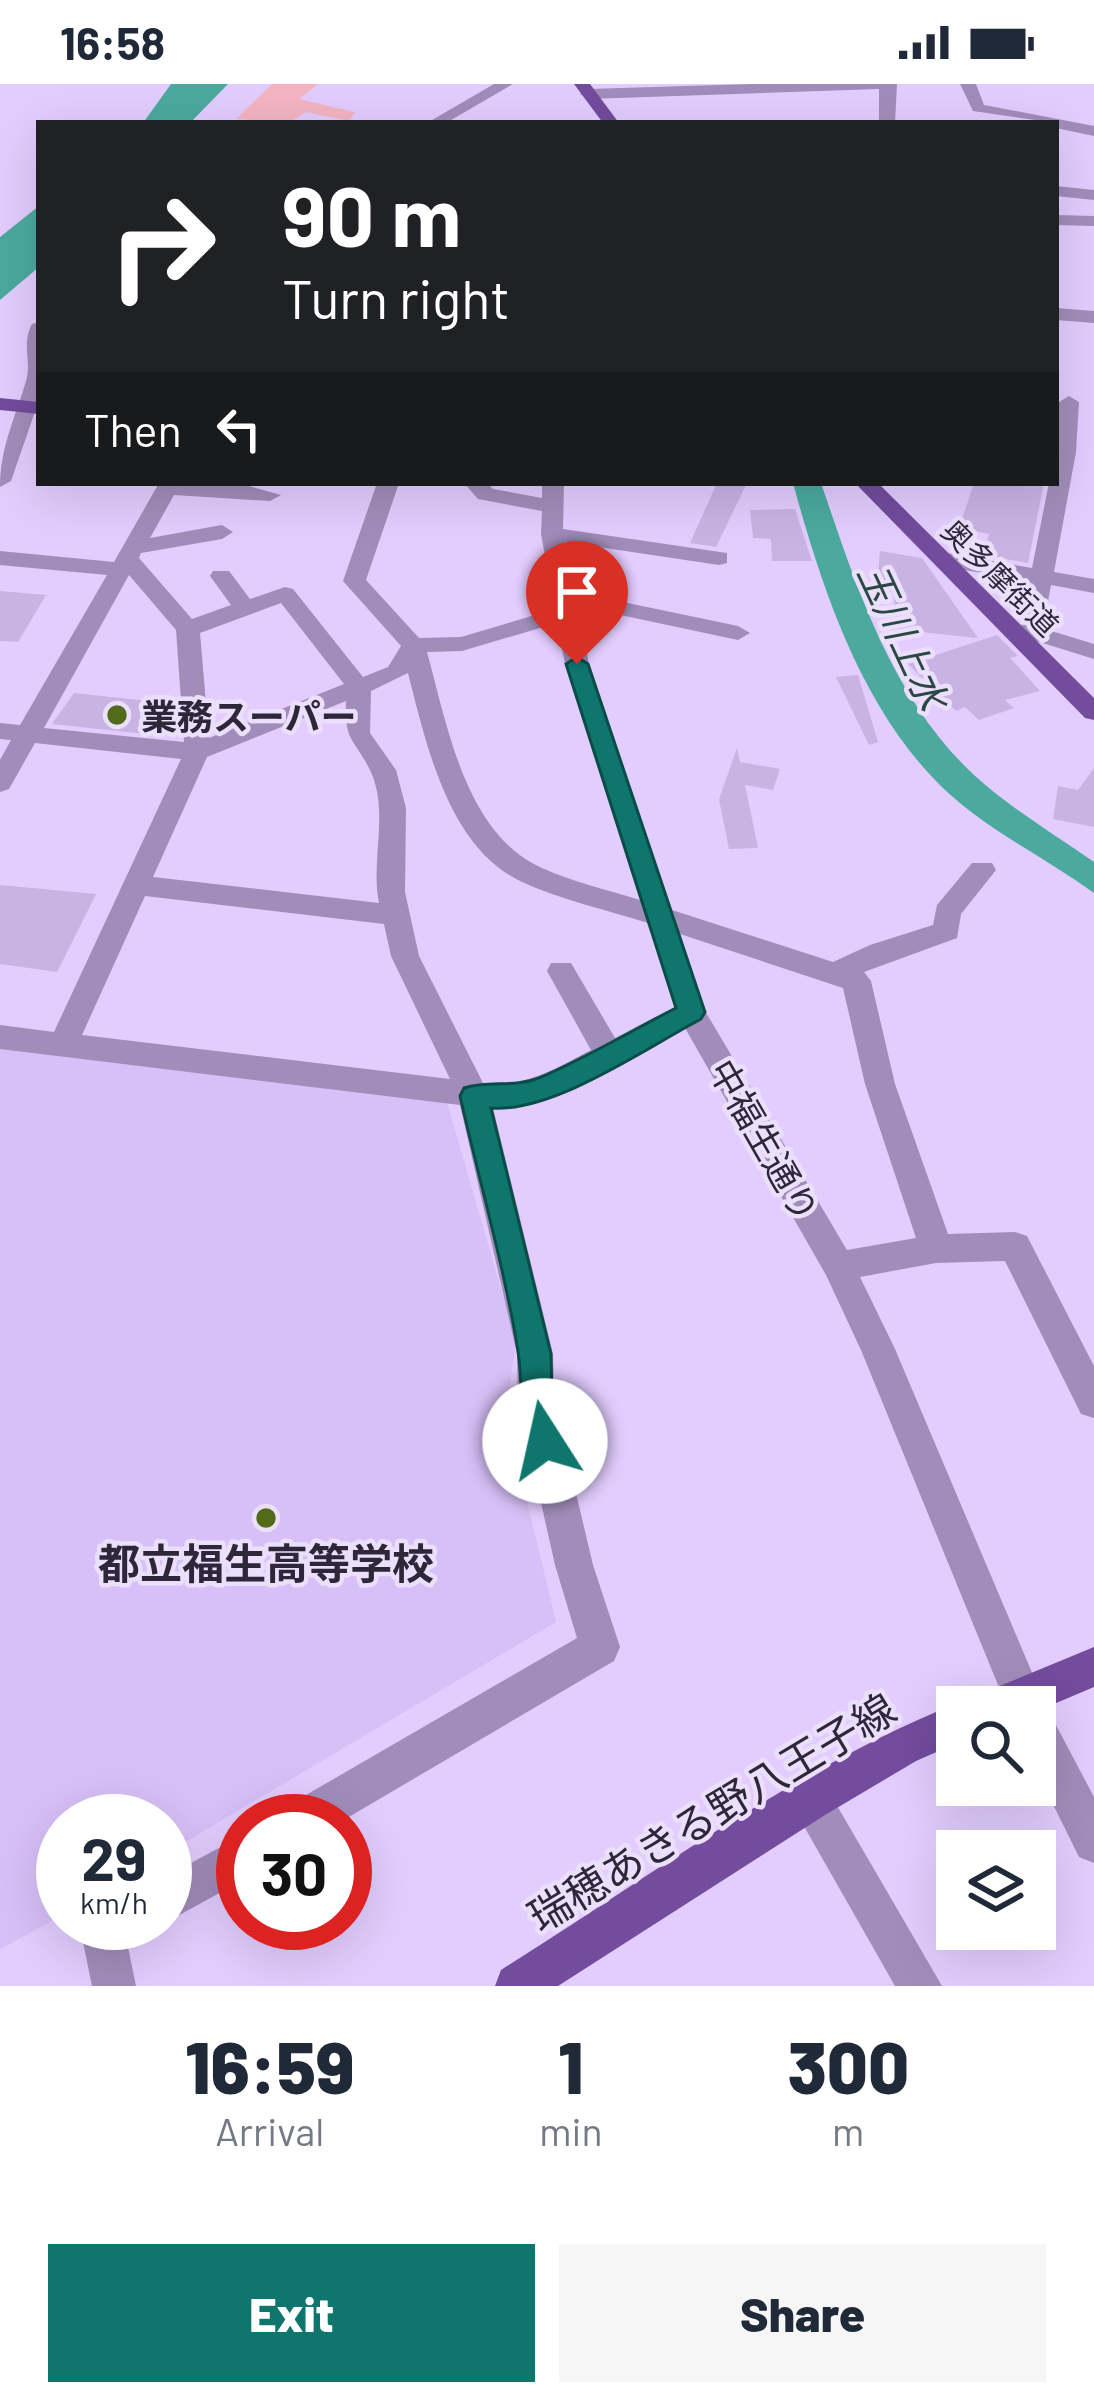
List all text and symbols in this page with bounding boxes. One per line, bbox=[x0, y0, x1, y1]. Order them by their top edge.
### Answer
text: 16:58 bbox=[60, 15, 165, 69]
text: 90 m bbox=[282, 163, 461, 264]
icon: right bbox=[84, 168, 240, 324]
text: Turn right bbox=[282, 265, 510, 330]
icon: left bbox=[206, 396, 272, 462]
text: Then bbox=[84, 402, 182, 456]
street label: 奥多摩街道 bbox=[935, 511, 1067, 643]
pin bbox=[526, 541, 628, 664]
water label: 玉川上水 bbox=[850, 555, 960, 720]
icon: arrive bbox=[544, 559, 610, 625]
place label: 業務スーパー bbox=[141, 694, 357, 737]
marker: 業務スーパー bbox=[104, 702, 130, 728]
street label: 中福生通り bbox=[701, 1051, 829, 1229]
position arrow bbox=[482, 1378, 608, 1504]
marker: 都立福生高等学校 bbox=[253, 1505, 279, 1531]
place label: 都立福生高等学校 bbox=[98, 1537, 434, 1587]
street label: 瑞穂あきる野八王子線 bbox=[518, 1682, 904, 1940]
map controls bbox=[936, 1686, 1056, 1950]
button: search bbox=[936, 1686, 1056, 1806]
speed limit sign: 30 bbox=[216, 1794, 372, 1950]
text: 29 bbox=[81, 1821, 147, 1893]
button: layers bbox=[936, 1830, 1056, 1950]
text: km/h bbox=[80, 1884, 148, 1920]
text: 16:59 bbox=[185, 2022, 354, 2108]
text: 1 bbox=[558, 2022, 584, 2108]
text: 300 bbox=[787, 2022, 909, 2108]
text: Arrival bbox=[215, 2107, 324, 2154]
text: min bbox=[539, 2107, 603, 2154]
text: m bbox=[832, 2107, 864, 2154]
button: Exit bbox=[48, 2244, 535, 2382]
button: Share bbox=[559, 2244, 1046, 2382]

